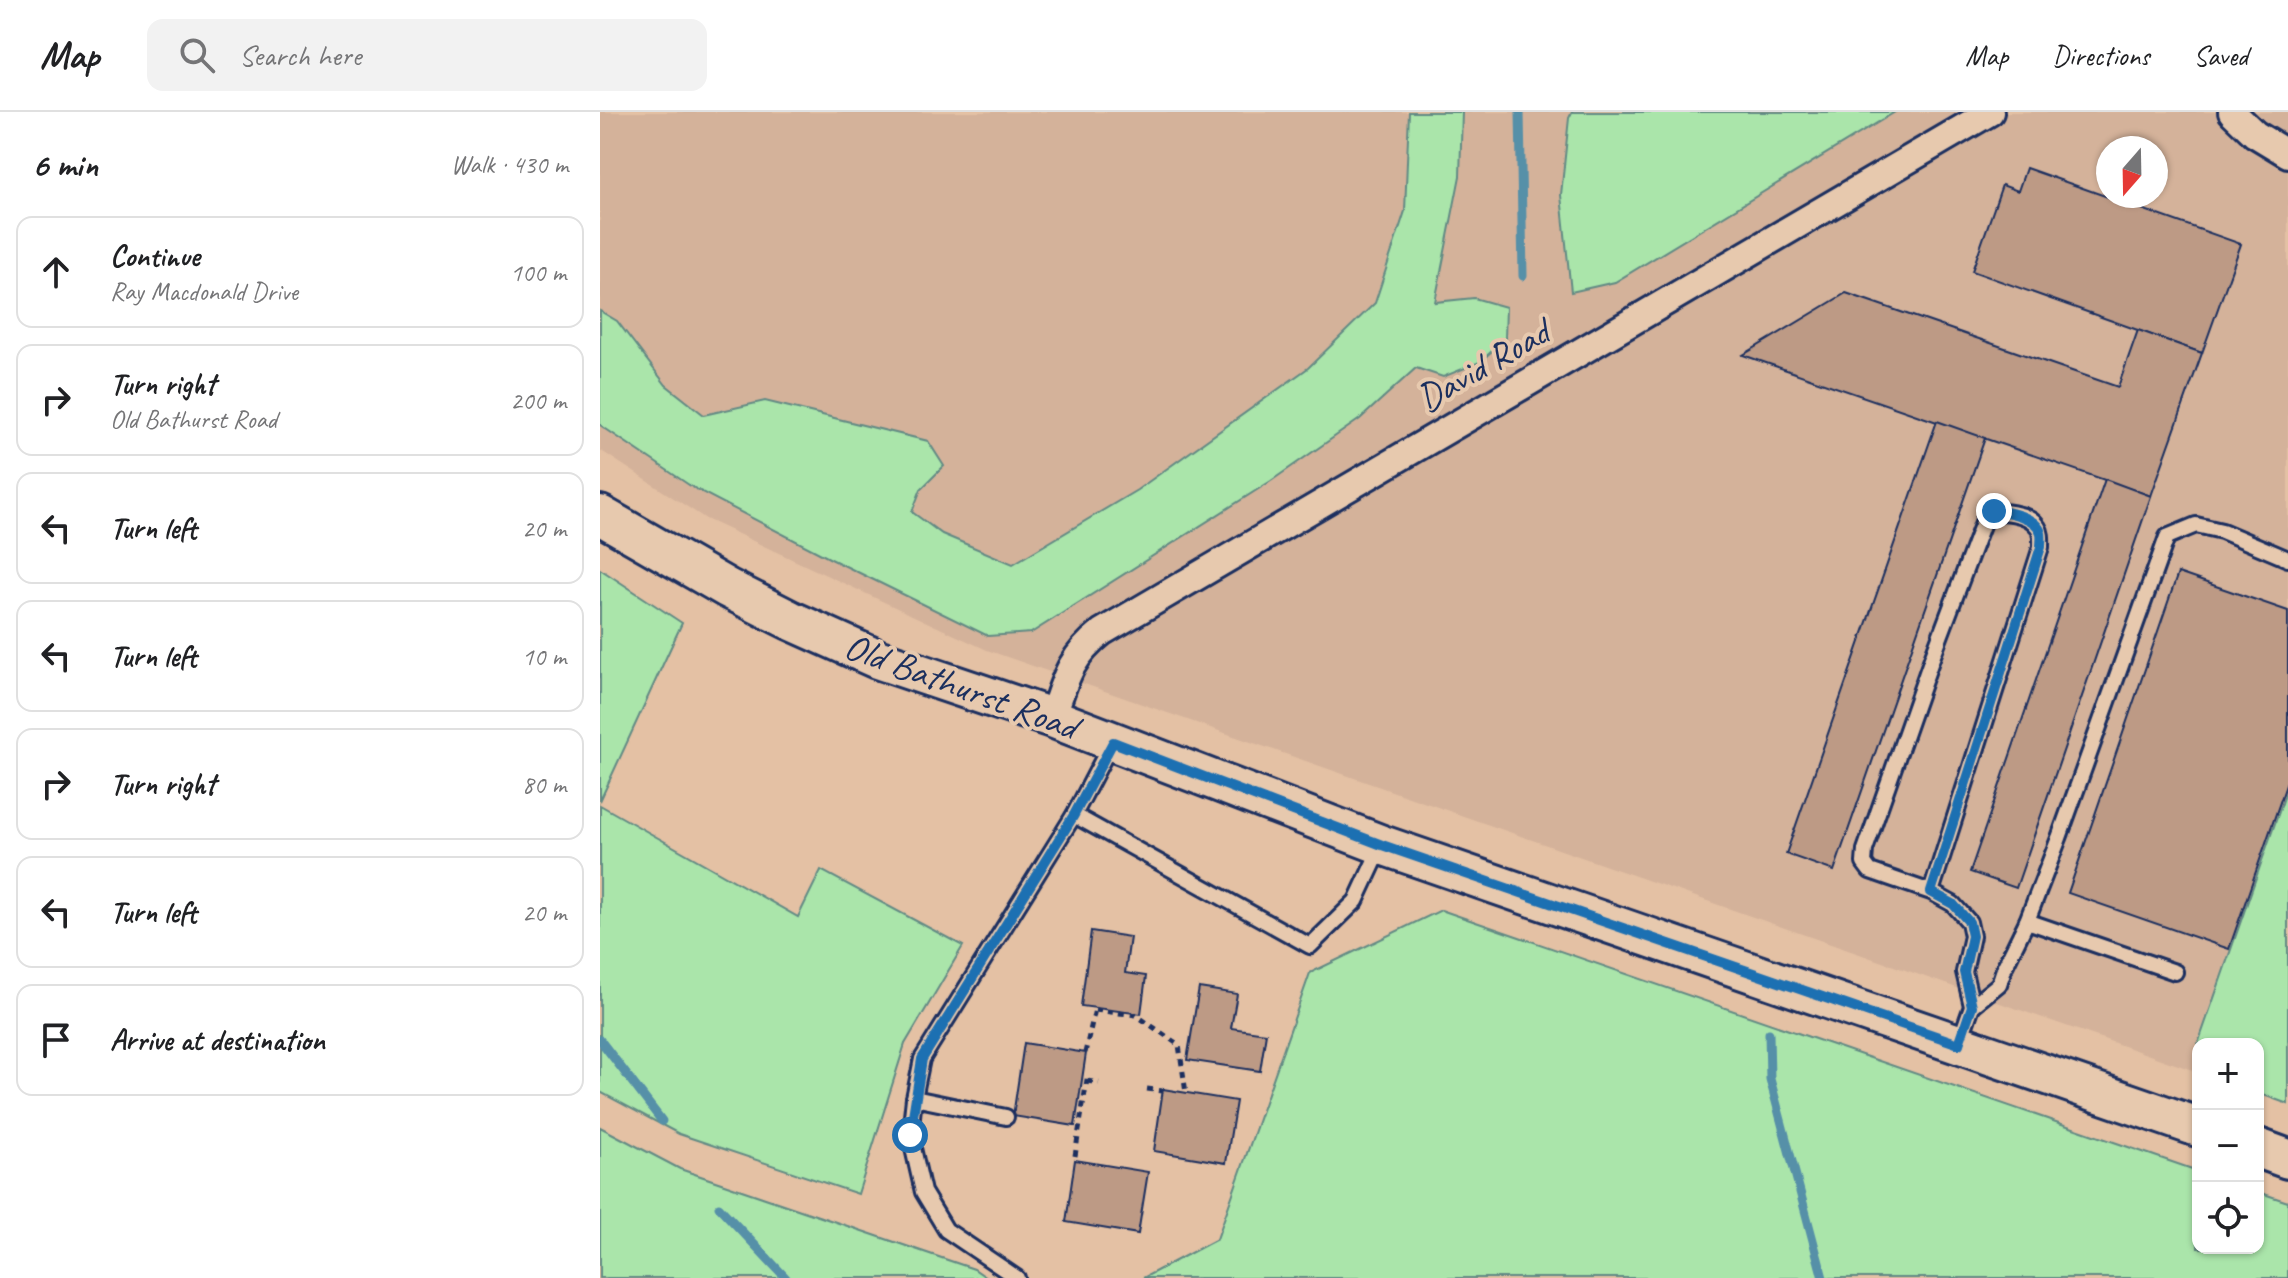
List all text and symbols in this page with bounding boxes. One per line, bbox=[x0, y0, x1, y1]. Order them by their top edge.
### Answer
search box bbox=[147, 19, 707, 91]
text: Map bbox=[40, 32, 99, 79]
icon: search bbox=[175, 33, 219, 77]
text: Search here bbox=[239, 36, 361, 74]
text: Map bbox=[1965, 38, 2008, 73]
text: Directions bbox=[2052, 38, 2150, 73]
text: Saved bbox=[2194, 38, 2248, 73]
north arrow bbox=[2096, 136, 2168, 208]
text: 6 min bbox=[32, 143, 98, 186]
text: Walk · 430 m bbox=[451, 148, 568, 181]
text: Continue bbox=[110, 237, 200, 275]
icon: ahead bbox=[34, 250, 78, 294]
text: 100 m bbox=[510, 256, 566, 289]
text: Ray Macdonald Drive bbox=[110, 275, 298, 308]
street label: David Road bbox=[1408, 306, 1562, 422]
text: Turn right bbox=[110, 365, 215, 403]
icon: right bbox=[34, 378, 78, 422]
text: 200 m bbox=[510, 384, 566, 417]
text: Old Bathurst Road bbox=[110, 403, 277, 436]
route end bbox=[1976, 493, 2012, 529]
icon: left bbox=[34, 506, 78, 550]
text: Turn left bbox=[110, 509, 197, 547]
text: 20 m bbox=[522, 512, 566, 545]
street label: Old Bathurst Road bbox=[838, 622, 1089, 752]
icon: left bbox=[34, 634, 78, 678]
text: Turn left bbox=[110, 637, 197, 675]
text: 10 m bbox=[522, 640, 566, 673]
icon: right bbox=[34, 762, 78, 806]
text: Turn right bbox=[110, 765, 215, 803]
text: 80 m bbox=[522, 768, 566, 801]
icon: left bbox=[34, 890, 78, 934]
text: Turn left bbox=[110, 893, 197, 931]
text: 20 m bbox=[522, 896, 566, 929]
icon: arrive bbox=[34, 1018, 78, 1062]
text: Arrive at destination bbox=[110, 1021, 325, 1059]
map controls bbox=[2192, 1038, 2264, 1254]
button: + bbox=[2192, 1038, 2264, 1110]
button: − bbox=[2192, 1110, 2264, 1182]
route start bbox=[892, 1117, 928, 1153]
button: locate bbox=[2192, 1182, 2264, 1254]

